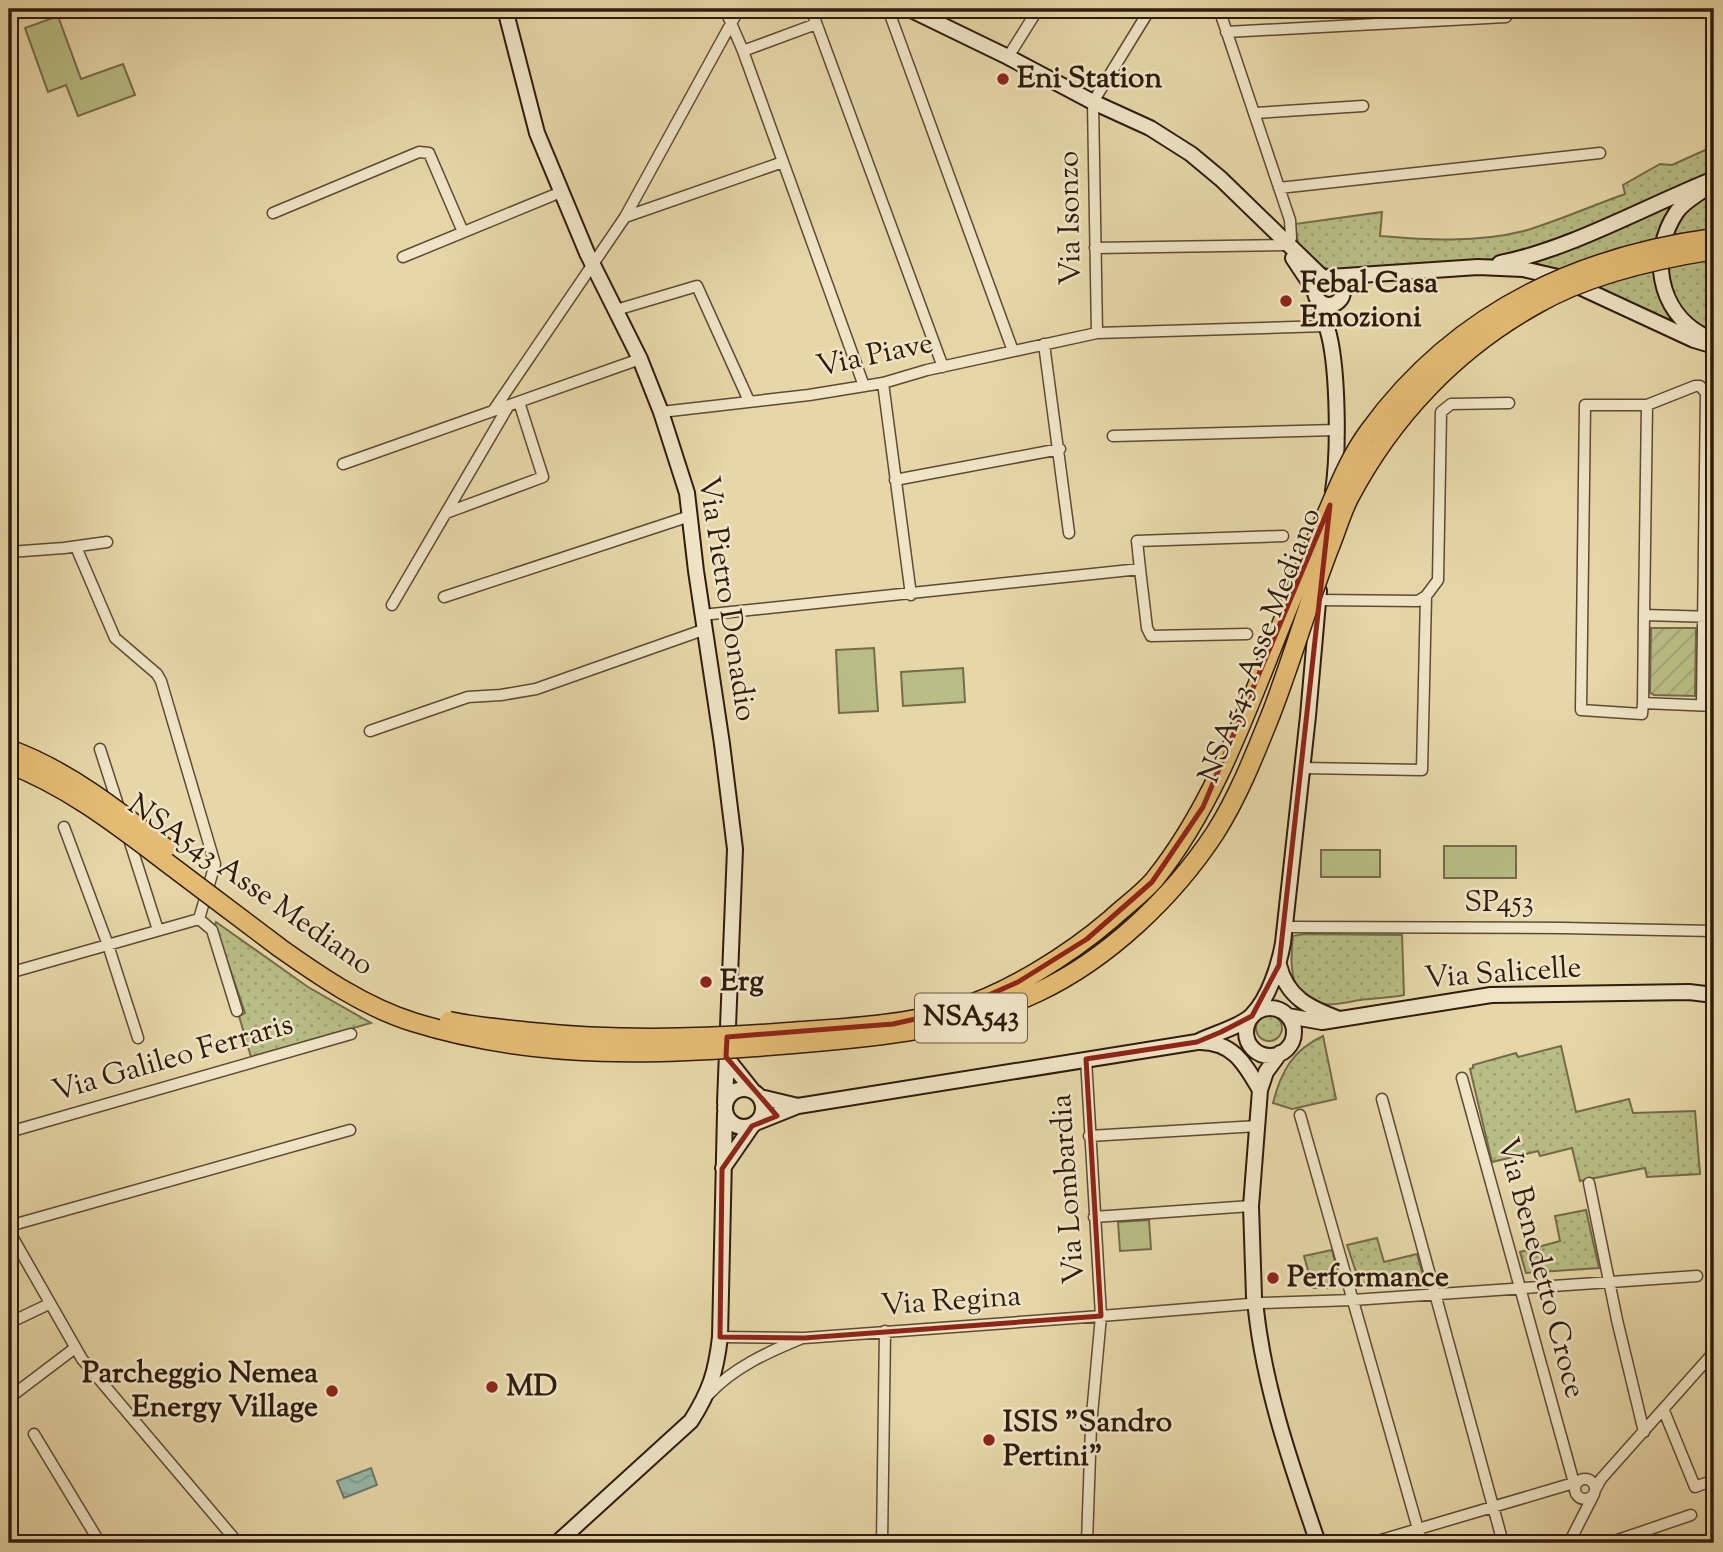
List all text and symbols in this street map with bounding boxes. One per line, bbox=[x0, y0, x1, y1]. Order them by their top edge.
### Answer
place label: Eni Station bbox=[1017, 58, 1162, 101]
marker: Eni Station bbox=[995, 71, 1011, 87]
street label: Via Isonzo bbox=[1048, 150, 1094, 286]
place label: Febal Casa Emozioni bbox=[1300, 263, 1438, 340]
marker: Febal Casa Emozioni bbox=[1278, 293, 1294, 309]
street label: Via Piave bbox=[813, 323, 937, 389]
street label: Via Pietro Donadio bbox=[685, 474, 767, 724]
street label: NSA543 Asse Mediano bbox=[1189, 502, 1333, 790]
street label: NSA543 Asse Mediano bbox=[118, 785, 382, 987]
street label: SP453 bbox=[1464, 882, 1534, 925]
street label: Via Salicelle bbox=[1423, 947, 1583, 1001]
place label: Erg bbox=[720, 961, 764, 1004]
marker: Erg bbox=[698, 974, 714, 990]
road number: NSA543 bbox=[915, 993, 1027, 1042]
street label: Via Galileo Ferraris bbox=[47, 1004, 299, 1114]
street label: Via Lombardia bbox=[1041, 1092, 1097, 1286]
street label: Via Benedetto Croce bbox=[1485, 1133, 1595, 1403]
place label: Performance bbox=[1287, 1257, 1449, 1300]
marker: Performance bbox=[1265, 1270, 1281, 1286]
street label: Via Regina bbox=[879, 1276, 1023, 1328]
place label: Parcheggio Nemea Energy Village bbox=[82, 1353, 318, 1430]
place label: MD bbox=[506, 1366, 557, 1409]
marker: MD bbox=[484, 1379, 500, 1395]
marker: Parcheggio Nemea Energy Village bbox=[324, 1383, 340, 1399]
place label: ISIS "Sandro Pertini" bbox=[1003, 1402, 1172, 1479]
marker: ISIS "Sandro Pertini" bbox=[981, 1432, 997, 1448]

